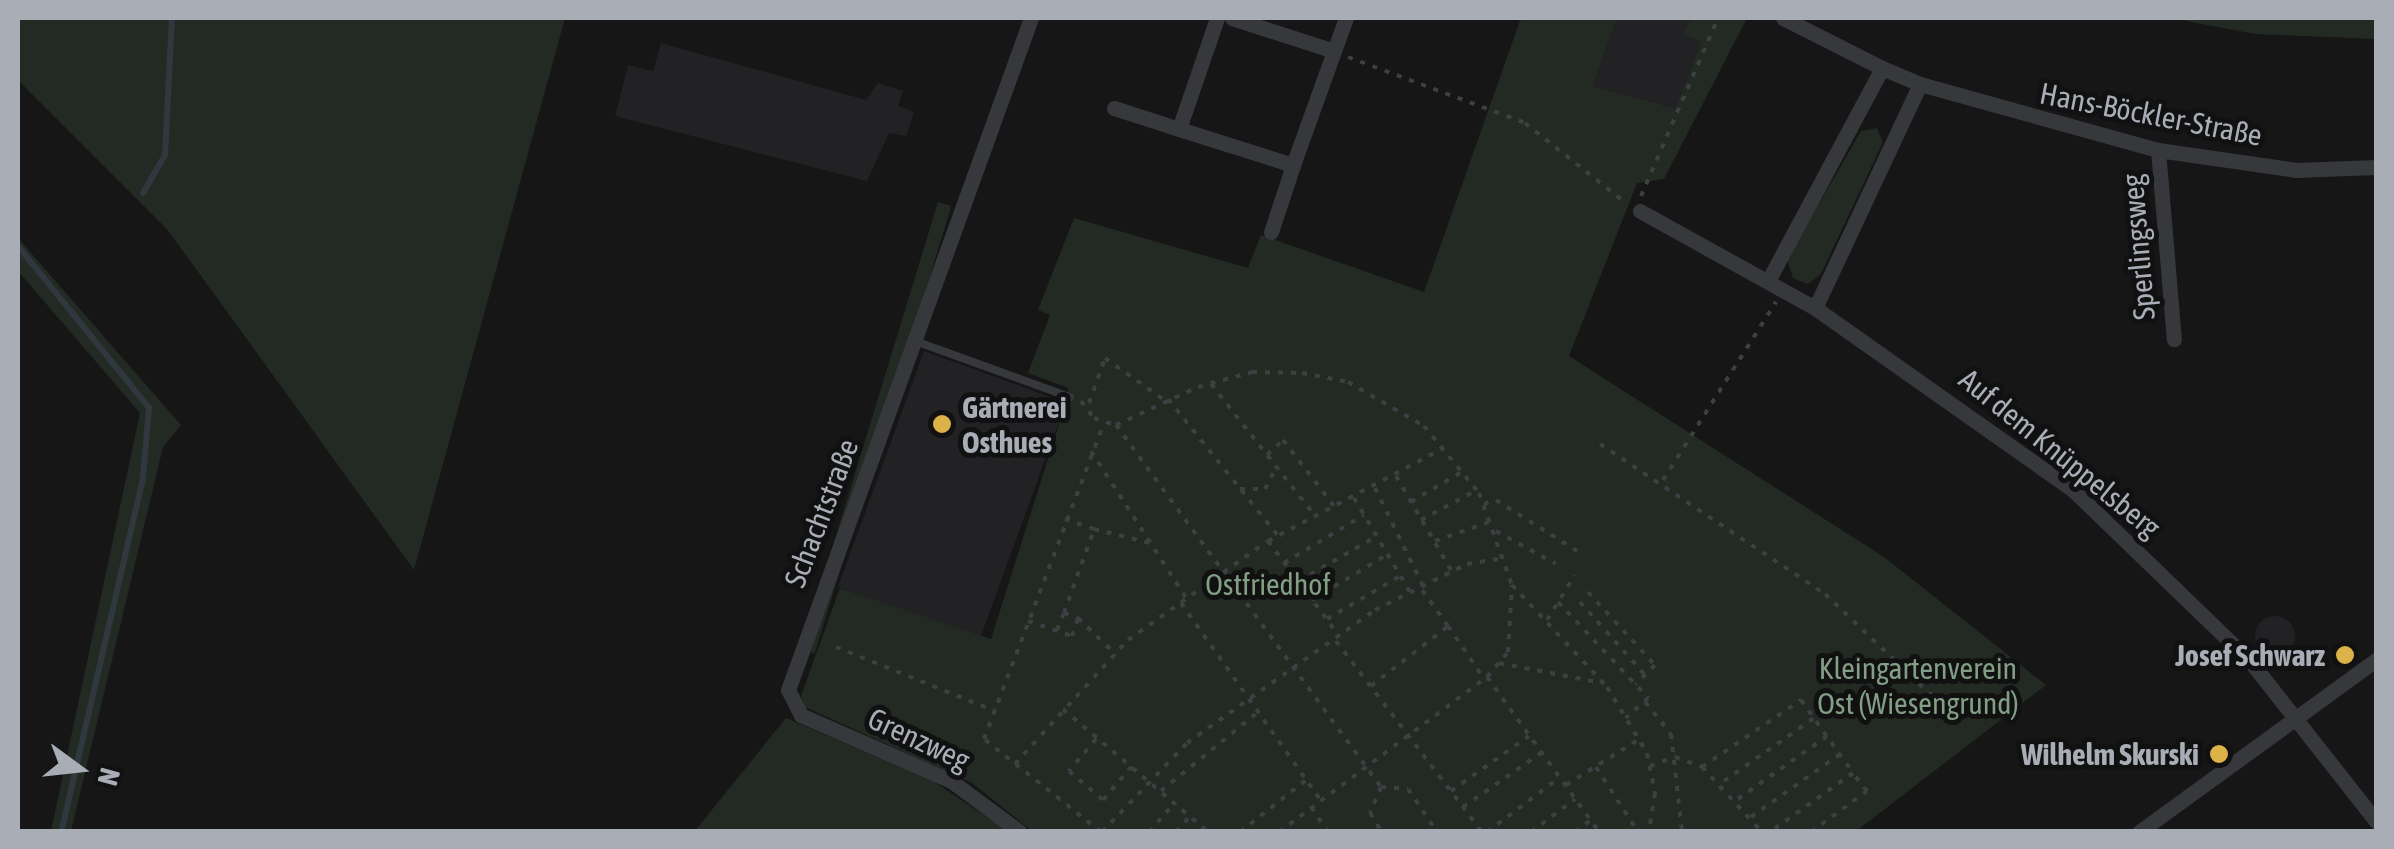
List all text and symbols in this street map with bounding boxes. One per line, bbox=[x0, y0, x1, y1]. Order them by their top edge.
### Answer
street label: Hans-Böckler-Straße bbox=[2037, 75, 2265, 153]
street label: Sperlingsweg bbox=[2114, 173, 2162, 321]
street label: Auf dem Knüppelsberg bbox=[1952, 361, 2168, 545]
place label: Gärtnerei Osthues bbox=[962, 389, 1067, 460]
marker: Gärtnerei Osthues bbox=[931, 413, 953, 435]
street label: Schachtstraße bbox=[776, 434, 866, 592]
park label: Ostfriedhof bbox=[1205, 566, 1331, 602]
place label: Josef Schwarz bbox=[2175, 637, 2325, 673]
marker: Josef Schwarz bbox=[2334, 644, 2356, 666]
park label: Kleingartenverein Ost (Wiesengrund) bbox=[1817, 650, 2019, 720]
street label: Grenzweg bbox=[863, 700, 975, 778]
north arrow bbox=[30, 719, 130, 819]
place label: Wilhelm Skurski bbox=[2021, 736, 2199, 772]
marker: Wilhelm Skurski bbox=[2208, 743, 2230, 765]
text: N bbox=[91, 765, 127, 789]

